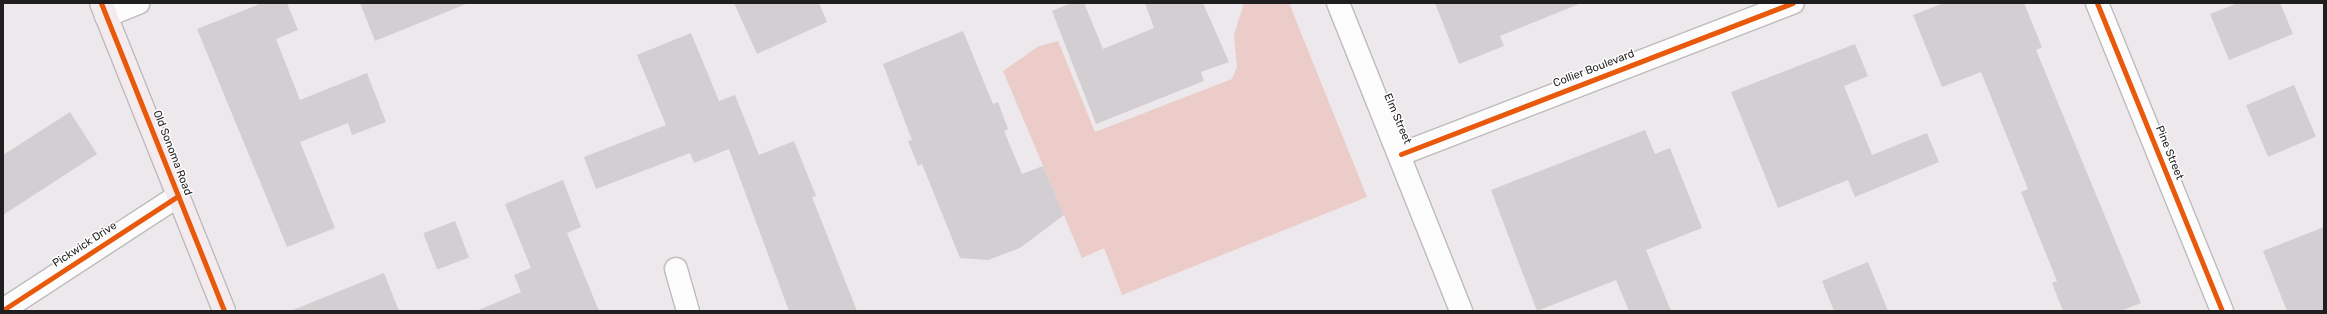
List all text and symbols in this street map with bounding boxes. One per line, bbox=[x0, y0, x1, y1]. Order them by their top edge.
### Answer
street label: Collier Boulevard bbox=[1551, 47, 1637, 91]
street label: Elm Street bbox=[1380, 92, 1414, 146]
street label: Old Sonoma Road bbox=[150, 109, 194, 197]
street label: Pine Street bbox=[2152, 124, 2186, 182]
street label: Pickwick Drive bbox=[50, 219, 120, 271]

